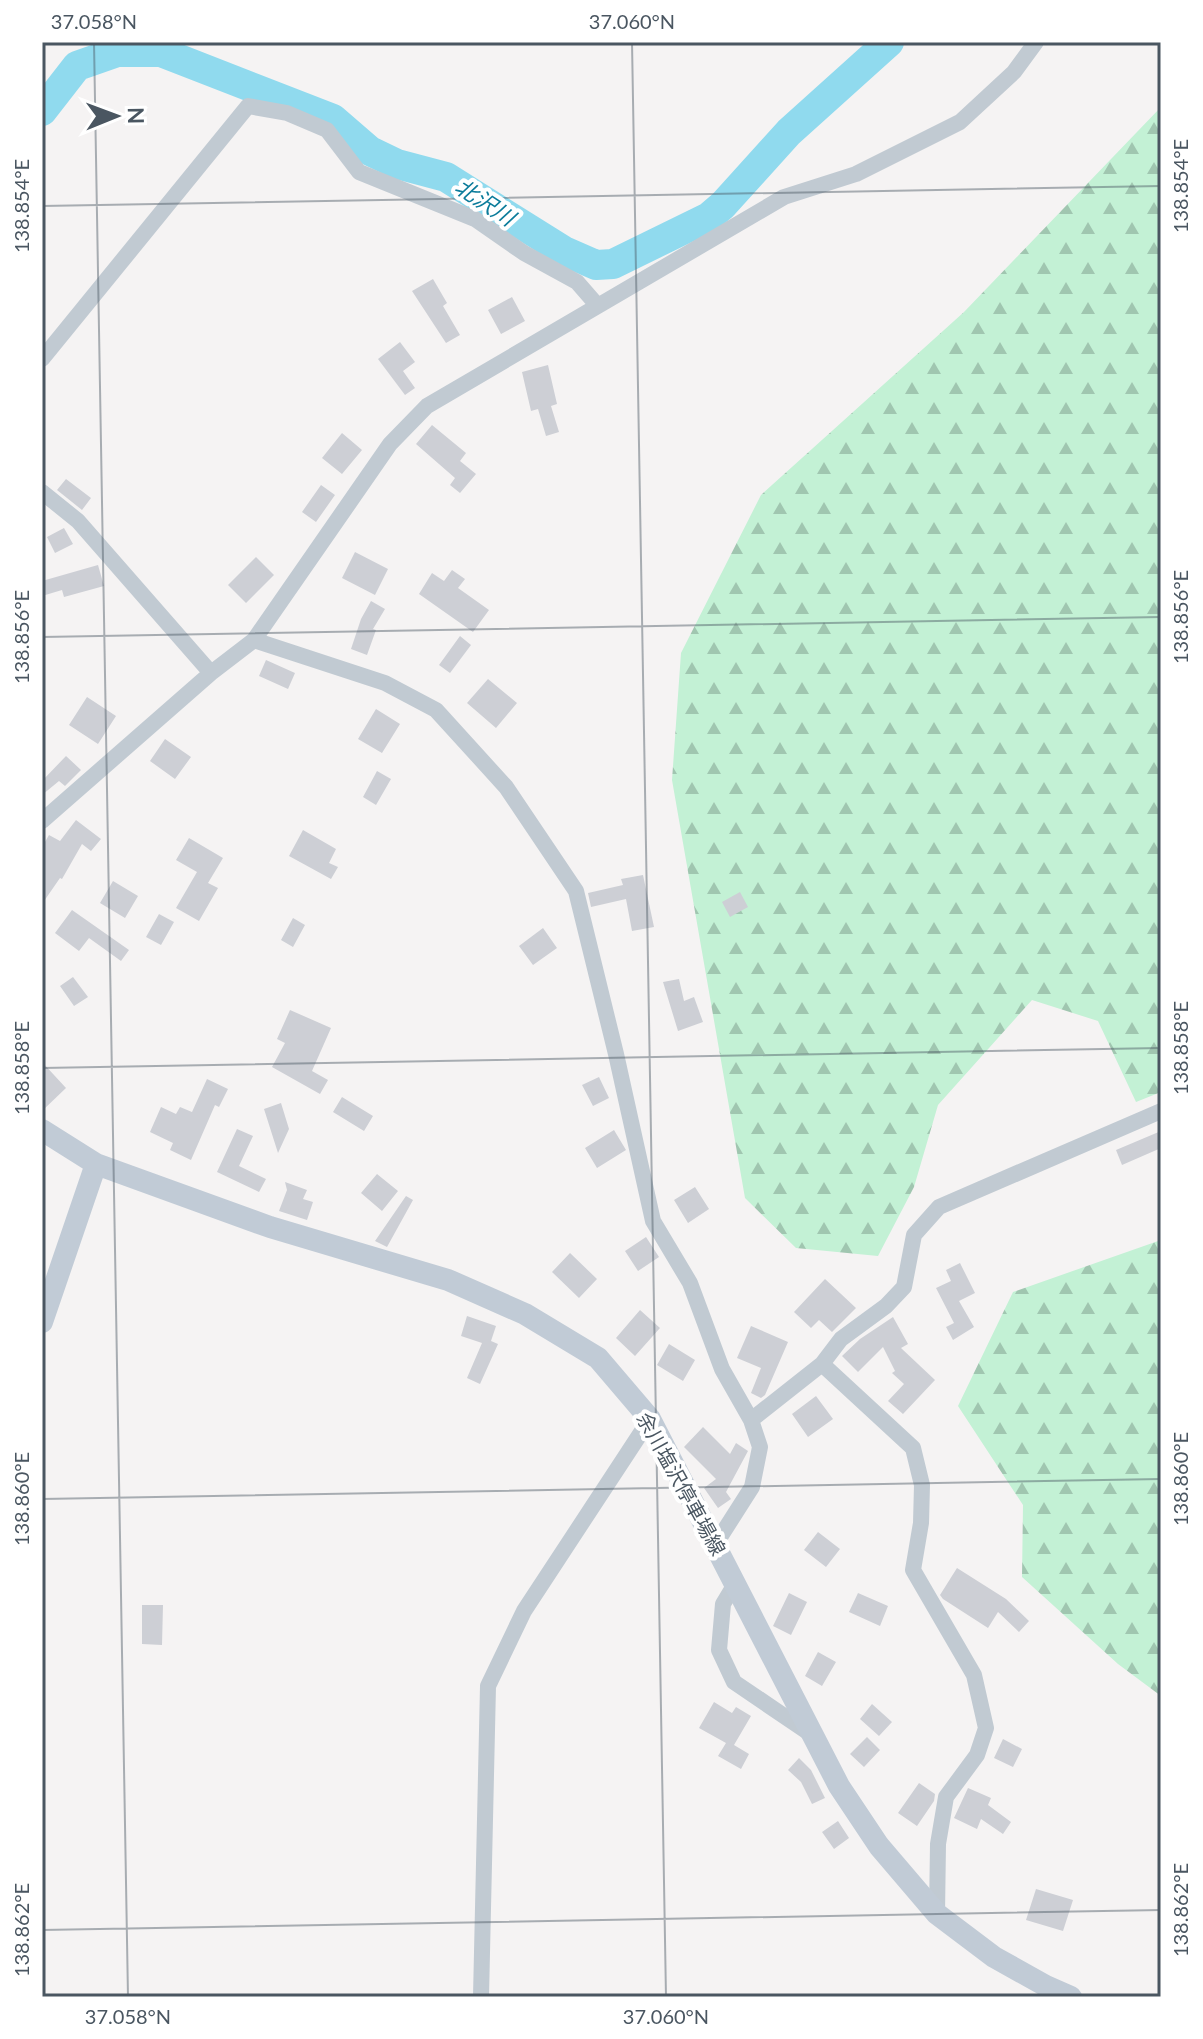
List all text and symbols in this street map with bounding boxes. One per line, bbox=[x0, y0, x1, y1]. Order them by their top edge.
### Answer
text: 37.058°N bbox=[51, 9, 137, 33]
text: 37.060°N bbox=[589, 9, 675, 33]
north arrow bbox=[76, 76, 156, 156]
text: N bbox=[123, 107, 150, 124]
text: 138.854°E bbox=[1168, 139, 1192, 233]
text: 138.854°E bbox=[9, 159, 33, 253]
water label: 北沢川 bbox=[450, 172, 522, 232]
text: 138.856°E bbox=[1168, 570, 1192, 664]
text: 138.856°E bbox=[9, 590, 33, 684]
text: 138.858°E bbox=[1168, 1001, 1192, 1095]
text: 138.858°E bbox=[9, 1021, 33, 1115]
street label: 余川塩沢停車場線 bbox=[633, 1408, 731, 1559]
text: 138.860°E bbox=[1168, 1432, 1192, 1526]
text: 138.860°E bbox=[9, 1452, 33, 1546]
text: 138.862°E bbox=[1168, 1863, 1192, 1957]
text: 138.862°E bbox=[9, 1883, 33, 1977]
text: 37.058°N bbox=[85, 2004, 171, 2028]
text: 37.060°N bbox=[623, 2004, 709, 2028]

